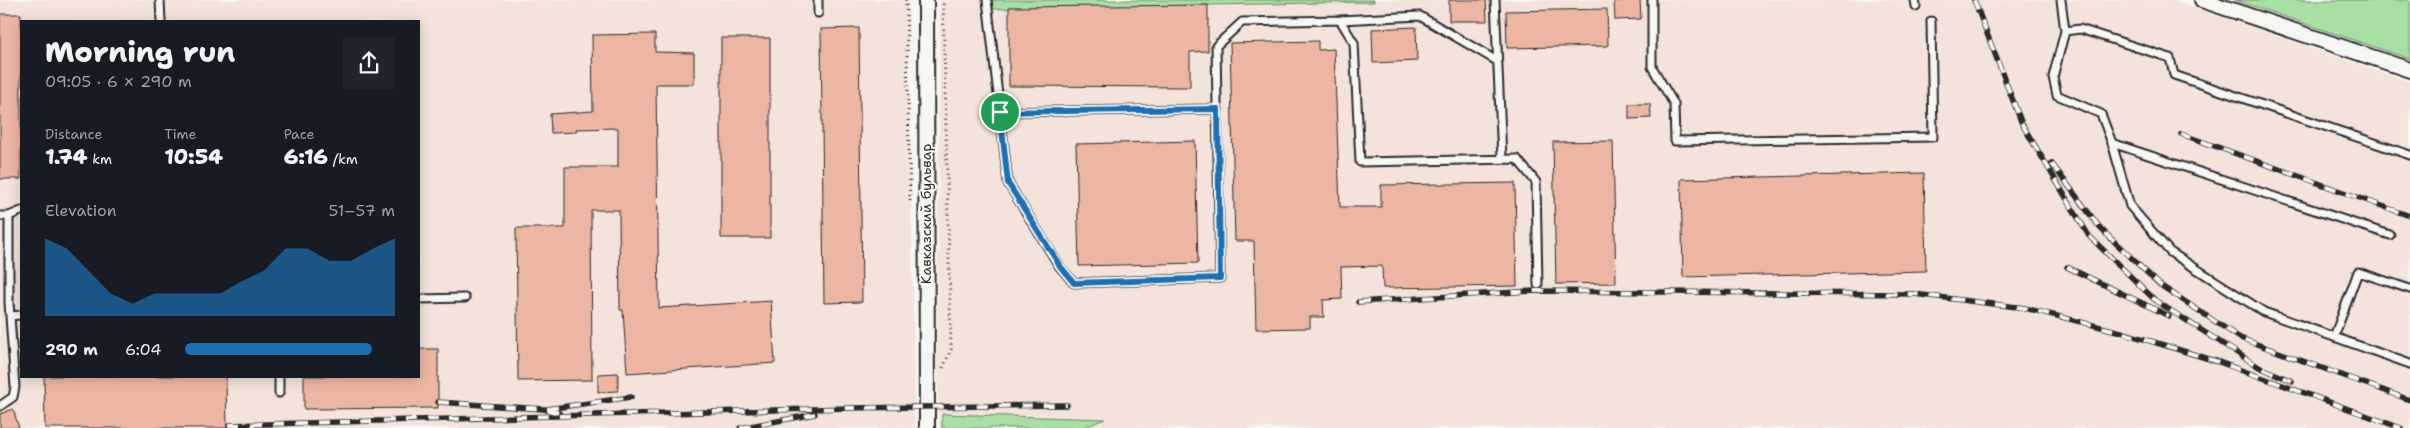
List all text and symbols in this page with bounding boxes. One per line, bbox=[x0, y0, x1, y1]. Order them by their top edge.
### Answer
text: Morning run bbox=[45, 33, 235, 71]
button: share bbox=[343, 37, 395, 89]
text: 09:05 · 6 × 290 m bbox=[45, 71, 192, 92]
pin bbox=[979, 91, 1021, 133]
icon: arrive bbox=[986, 98, 1014, 126]
text: Distance bbox=[45, 125, 102, 143]
text: Time bbox=[164, 125, 196, 143]
text: Pace bbox=[284, 125, 314, 143]
text: 1.74 bbox=[45, 143, 87, 171]
text: 10:54 bbox=[164, 143, 223, 171]
text: 6:16 bbox=[284, 143, 328, 171]
street label: Кавказский бульвар bbox=[917, 144, 935, 284]
text: km bbox=[87, 150, 112, 168]
text: /km bbox=[328, 150, 358, 168]
text: Elevation bbox=[45, 200, 117, 221]
text: 51–57 m bbox=[329, 200, 395, 221]
text: 290 m bbox=[45, 339, 98, 360]
text: 6:04 bbox=[125, 339, 161, 360]

